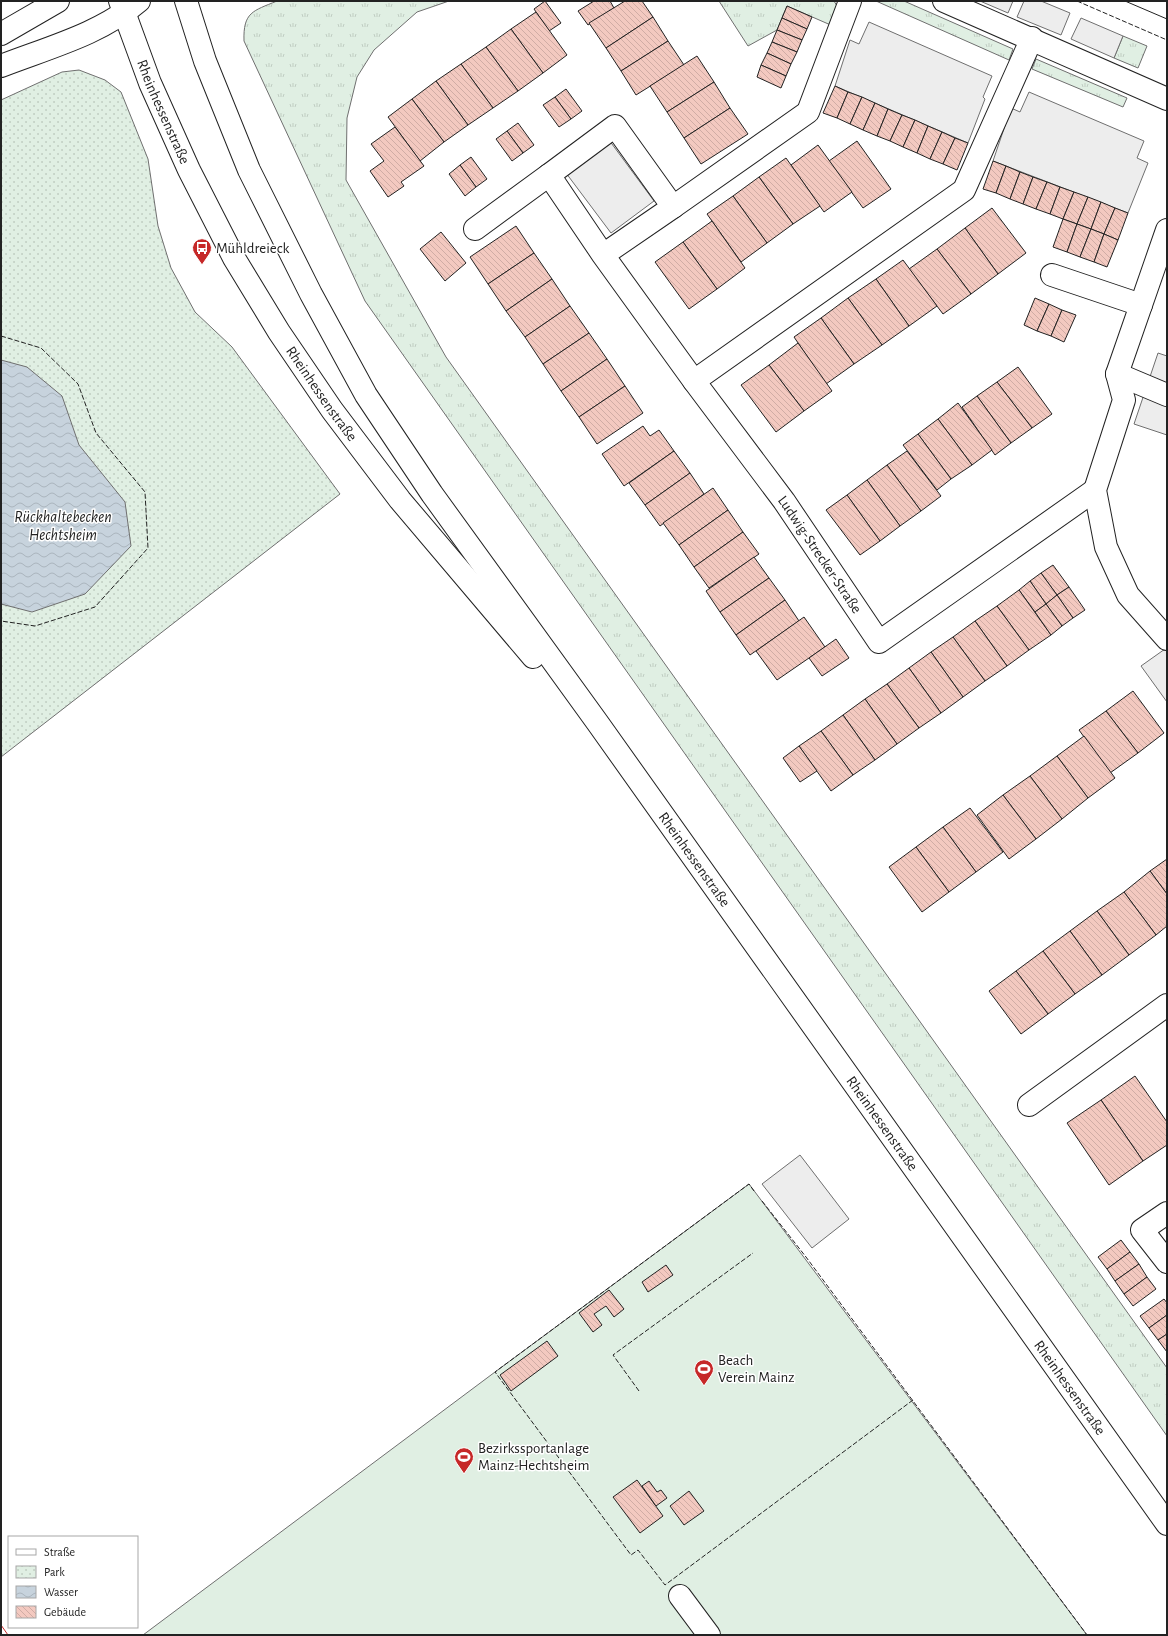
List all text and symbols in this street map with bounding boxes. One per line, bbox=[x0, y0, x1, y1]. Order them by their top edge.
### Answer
street label: Rheinhessenstraße bbox=[135, 58, 193, 166]
bus stop icon: Mühldreieck bbox=[191, 237, 213, 265]
place label: Mühldreieck bbox=[216, 241, 290, 256]
street label: Rheinhessenstraße bbox=[283, 343, 360, 444]
street label: Ludwig-Strecker-Straße bbox=[775, 493, 865, 616]
water label: Rückhaltebecken Hechtsheim bbox=[14, 509, 112, 543]
street label: Rheinhessenstraße bbox=[656, 809, 733, 909]
street label: Rheinhessenstraße bbox=[844, 1073, 921, 1173]
street label: Rheinhessenstraße bbox=[1031, 1337, 1109, 1438]
place label: Beach Verein Mainz bbox=[718, 1353, 794, 1385]
sports icon: Beach Verein Mainz bbox=[693, 1358, 715, 1386]
place label: Bezirkssportanlage Mainz-Hechtsheim bbox=[478, 1441, 589, 1473]
sports icon: Bezirkssportanlage Mainz-Hechtsheim bbox=[453, 1446, 475, 1474]
legend bbox=[8, 1536, 138, 1628]
text: Straße bbox=[44, 1546, 75, 1558]
text: Park bbox=[44, 1566, 65, 1578]
text: Wasser bbox=[44, 1586, 78, 1598]
text: Gebäude bbox=[44, 1606, 86, 1618]

